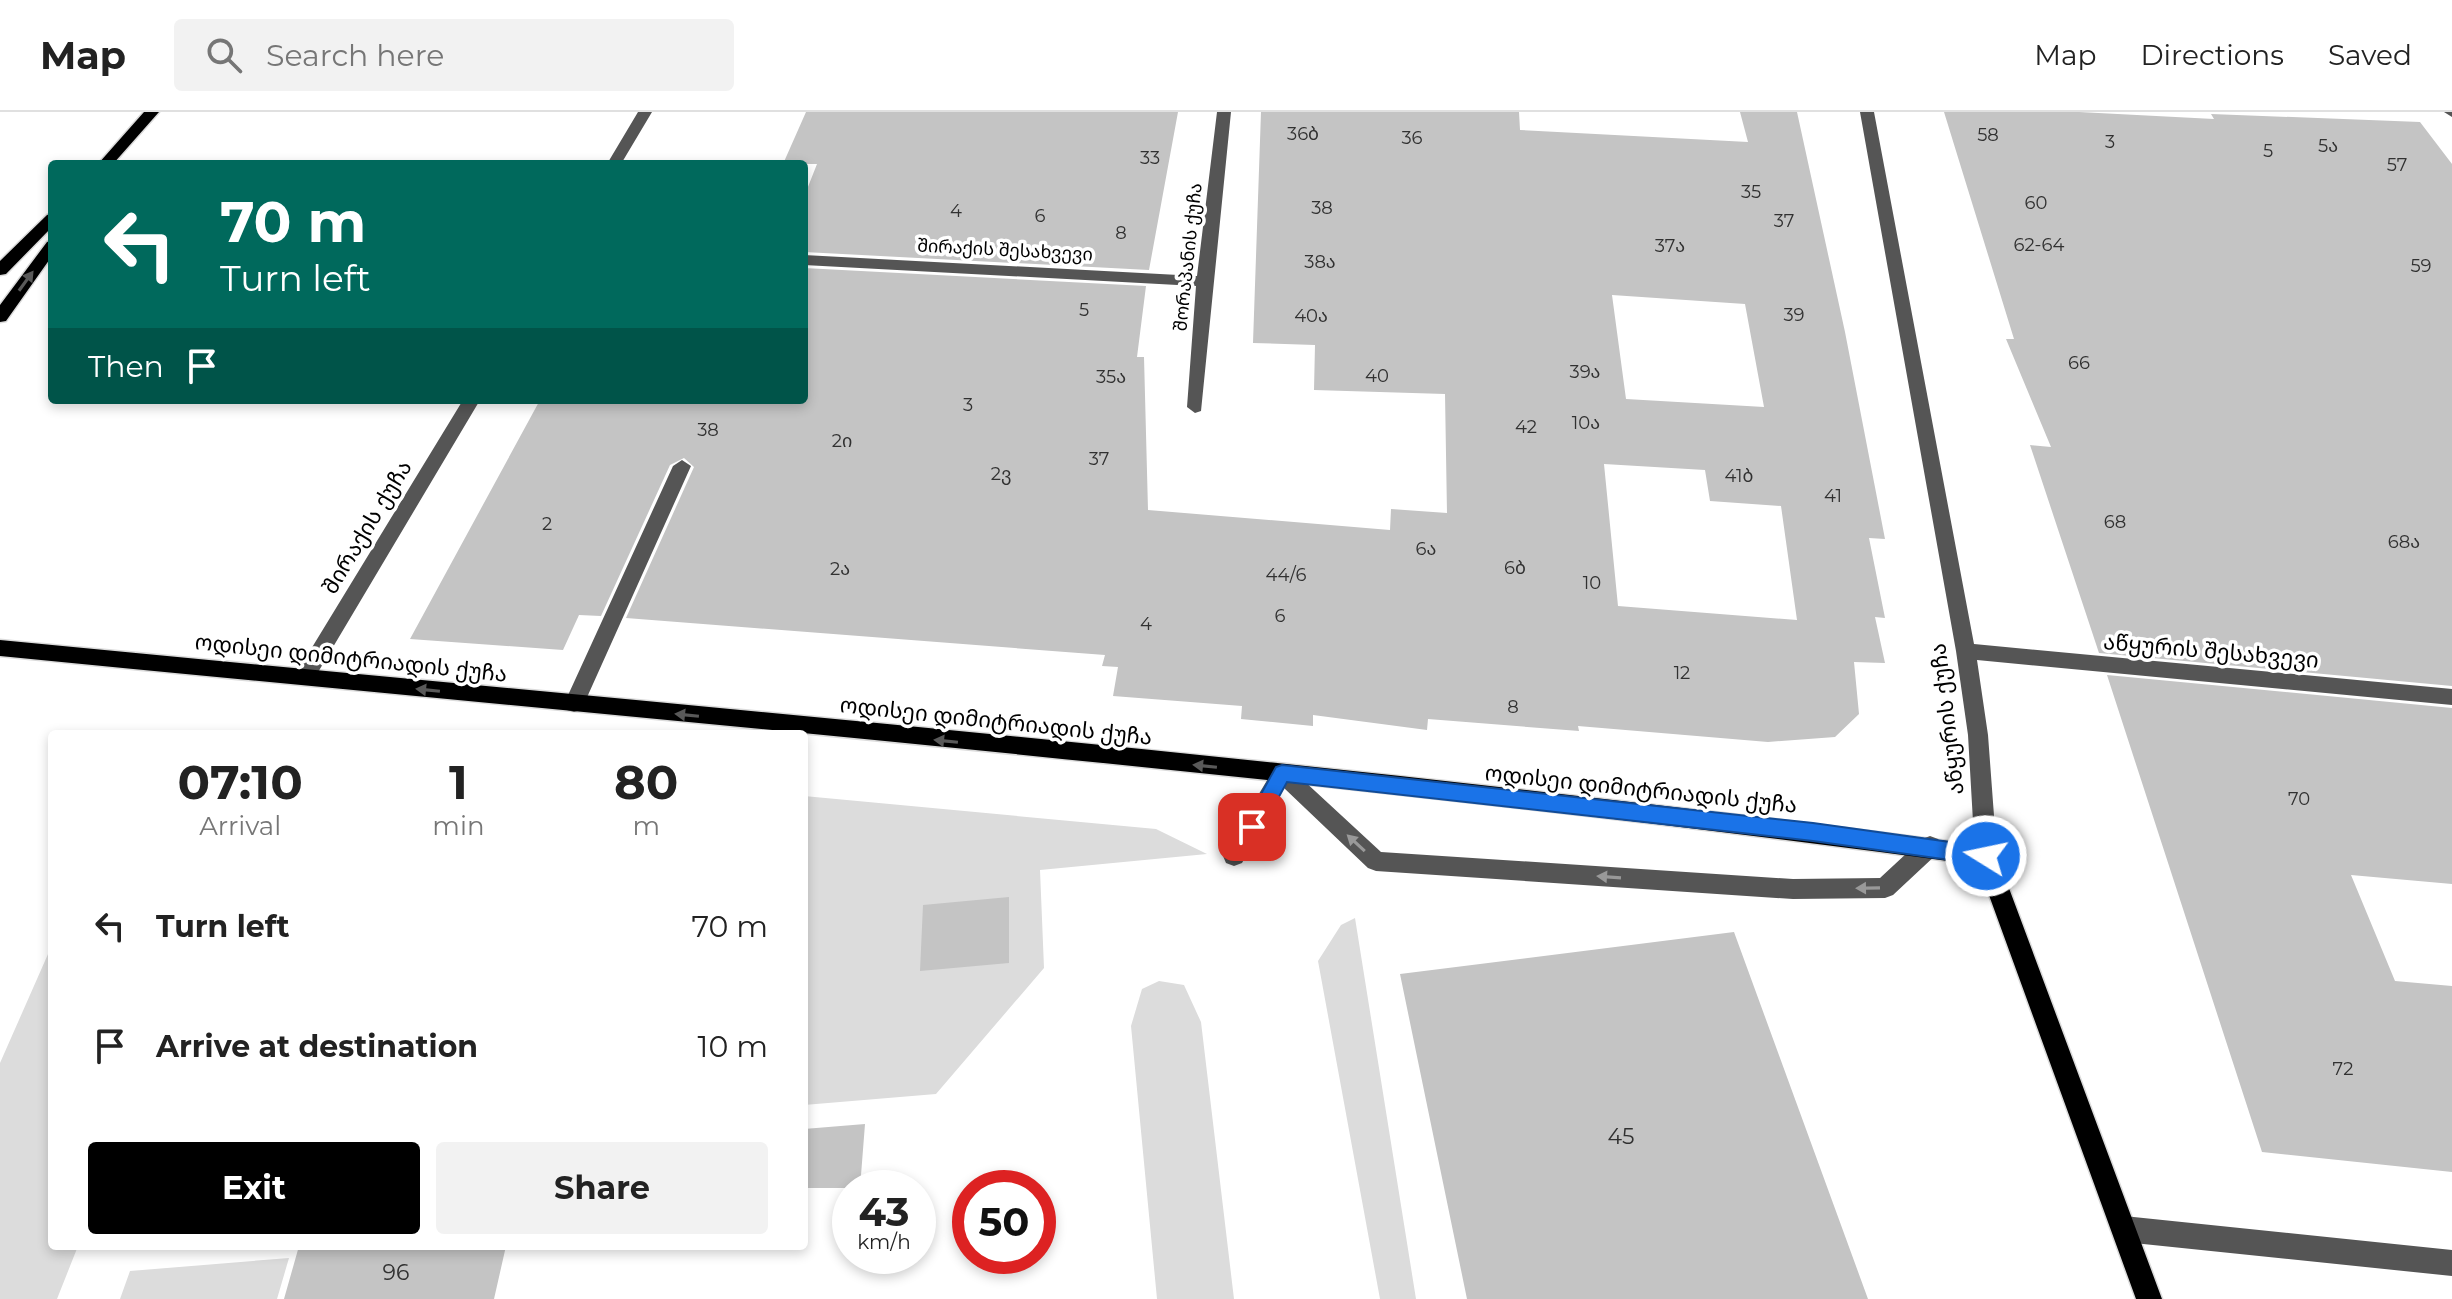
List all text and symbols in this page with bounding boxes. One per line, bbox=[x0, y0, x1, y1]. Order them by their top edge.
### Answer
search box bbox=[174, 19, 734, 91]
text: Map bbox=[40, 32, 126, 79]
icon: search bbox=[202, 33, 246, 77]
text: Search here bbox=[266, 37, 444, 74]
text: Map bbox=[2034, 38, 2096, 72]
text: Directions bbox=[2140, 38, 2284, 72]
text: Saved bbox=[2328, 38, 2412, 72]
house number: 36ბ bbox=[1287, 123, 1319, 145]
house number: 58 bbox=[1977, 124, 1999, 146]
house number: 36 bbox=[1401, 127, 1423, 149]
house number: 3 bbox=[2105, 131, 2115, 153]
house number: 5ა bbox=[2318, 135, 2338, 157]
house number: 5 bbox=[2263, 140, 2273, 162]
house number: 33 bbox=[1140, 147, 1160, 169]
house number: 57 bbox=[2387, 154, 2407, 176]
house number: 35 bbox=[1741, 181, 1761, 203]
street label: შორაპანის ქუჩა bbox=[1169, 182, 1207, 332]
text: 70 m bbox=[220, 188, 366, 256]
icon: left bbox=[88, 192, 192, 296]
house number: 60 bbox=[2025, 192, 2047, 214]
house number: 38 bbox=[1311, 197, 1333, 219]
house number: 4 bbox=[950, 200, 962, 222]
house number: 6 bbox=[1035, 205, 1046, 227]
house number: 37 bbox=[1774, 210, 1794, 232]
house number: 8 bbox=[1115, 222, 1127, 244]
street label: შირაქის შესახვევი bbox=[917, 234, 1093, 266]
house number: 62-64 bbox=[2014, 234, 2065, 256]
house number: 37ა bbox=[1655, 235, 1685, 257]
house number: 38ა bbox=[1304, 251, 1336, 273]
house number: 59 bbox=[2410, 255, 2432, 277]
text: Turn left bbox=[220, 256, 371, 300]
one-way arrow bbox=[18, 270, 33, 291]
house number: 5 bbox=[1079, 299, 1089, 321]
house number: 39 bbox=[1783, 304, 1805, 326]
house number: 40ა bbox=[1294, 305, 1328, 327]
icon: arrive bbox=[180, 344, 224, 388]
text: Then bbox=[88, 348, 164, 385]
house number: 66 bbox=[2068, 352, 2090, 374]
house number: 39ა bbox=[1570, 361, 1601, 383]
house number: 40 bbox=[1365, 365, 1389, 387]
house number: 35ა bbox=[1096, 366, 1126, 388]
house number: 3 bbox=[963, 394, 973, 416]
house number: 10ა bbox=[1572, 412, 1600, 434]
house number: 42 bbox=[1515, 416, 1537, 438]
house number: 38 bbox=[697, 419, 719, 441]
house number: 2ი bbox=[832, 430, 852, 452]
house number: 37 bbox=[1089, 448, 1109, 470]
street label: შირაქის ქუჩა bbox=[316, 455, 418, 599]
house number: 2ვ bbox=[991, 463, 1011, 485]
house number: 41ბ bbox=[1725, 465, 1753, 487]
house number: 41 bbox=[1824, 485, 1842, 507]
house number: 68 bbox=[2104, 511, 2126, 533]
house number: 2 bbox=[542, 513, 552, 535]
house number: 68ა bbox=[2388, 531, 2420, 553]
house number: 6ა bbox=[1416, 538, 1436, 560]
house number: 6ბ bbox=[1504, 557, 1526, 579]
house number: 2ა bbox=[830, 558, 850, 580]
house number: 44/6 bbox=[1266, 564, 1306, 586]
house number: 10 bbox=[1583, 572, 1601, 594]
house number: 6 bbox=[1275, 605, 1286, 627]
house number: 4 bbox=[1140, 613, 1152, 635]
street label: ოდისეი დიმიტრიადის ქუჩა bbox=[194, 628, 508, 688]
street label: აწყურის შესახვევი bbox=[2102, 628, 2320, 674]
street label: აწყურის ქუჩა bbox=[1924, 642, 1970, 796]
house number: 12 bbox=[1674, 662, 1690, 684]
one-way arrow bbox=[415, 684, 440, 697]
street label: ოდისეი დიმიტრიადის ქუჩა bbox=[839, 691, 1153, 751]
house number: 8 bbox=[1507, 696, 1519, 718]
one-way arrow bbox=[674, 709, 699, 722]
one-way arrow bbox=[933, 734, 958, 747]
text: 07:10 bbox=[178, 753, 303, 811]
text: 1 bbox=[449, 753, 468, 811]
text: 80 bbox=[614, 753, 678, 811]
one-way arrow bbox=[1192, 759, 1217, 772]
street label: ოდისეი დიმიტრიადის ქუჩა bbox=[1484, 759, 1798, 819]
house number: 70 bbox=[2288, 788, 2310, 810]
pin bbox=[1218, 793, 1286, 861]
icon: arrive bbox=[1230, 805, 1274, 849]
text: Arrival bbox=[199, 810, 281, 842]
text: min bbox=[432, 810, 485, 842]
text: m bbox=[632, 810, 660, 842]
position arrow bbox=[1944, 814, 2028, 898]
one-way arrow bbox=[1347, 834, 1366, 852]
one-way arrow bbox=[1595, 870, 1621, 883]
one-way arrow bbox=[1855, 882, 1880, 894]
icon: left bbox=[88, 904, 132, 948]
text: Turn left bbox=[156, 908, 289, 945]
text: 70 m bbox=[691, 908, 768, 945]
icon: arrive bbox=[88, 1024, 132, 1068]
text: Arrive at destination bbox=[156, 1028, 478, 1065]
text: 10 m bbox=[698, 1028, 768, 1065]
house number: 72 bbox=[2333, 1058, 2353, 1080]
house number: 45 bbox=[1608, 1123, 1634, 1150]
button: Exit bbox=[88, 1142, 420, 1234]
button: Share bbox=[436, 1142, 768, 1234]
speed limit sign: 50 bbox=[952, 1170, 1056, 1274]
text: 43 bbox=[859, 1187, 909, 1236]
text: km/h bbox=[857, 1230, 911, 1254]
house number: 96 bbox=[383, 1259, 409, 1286]

